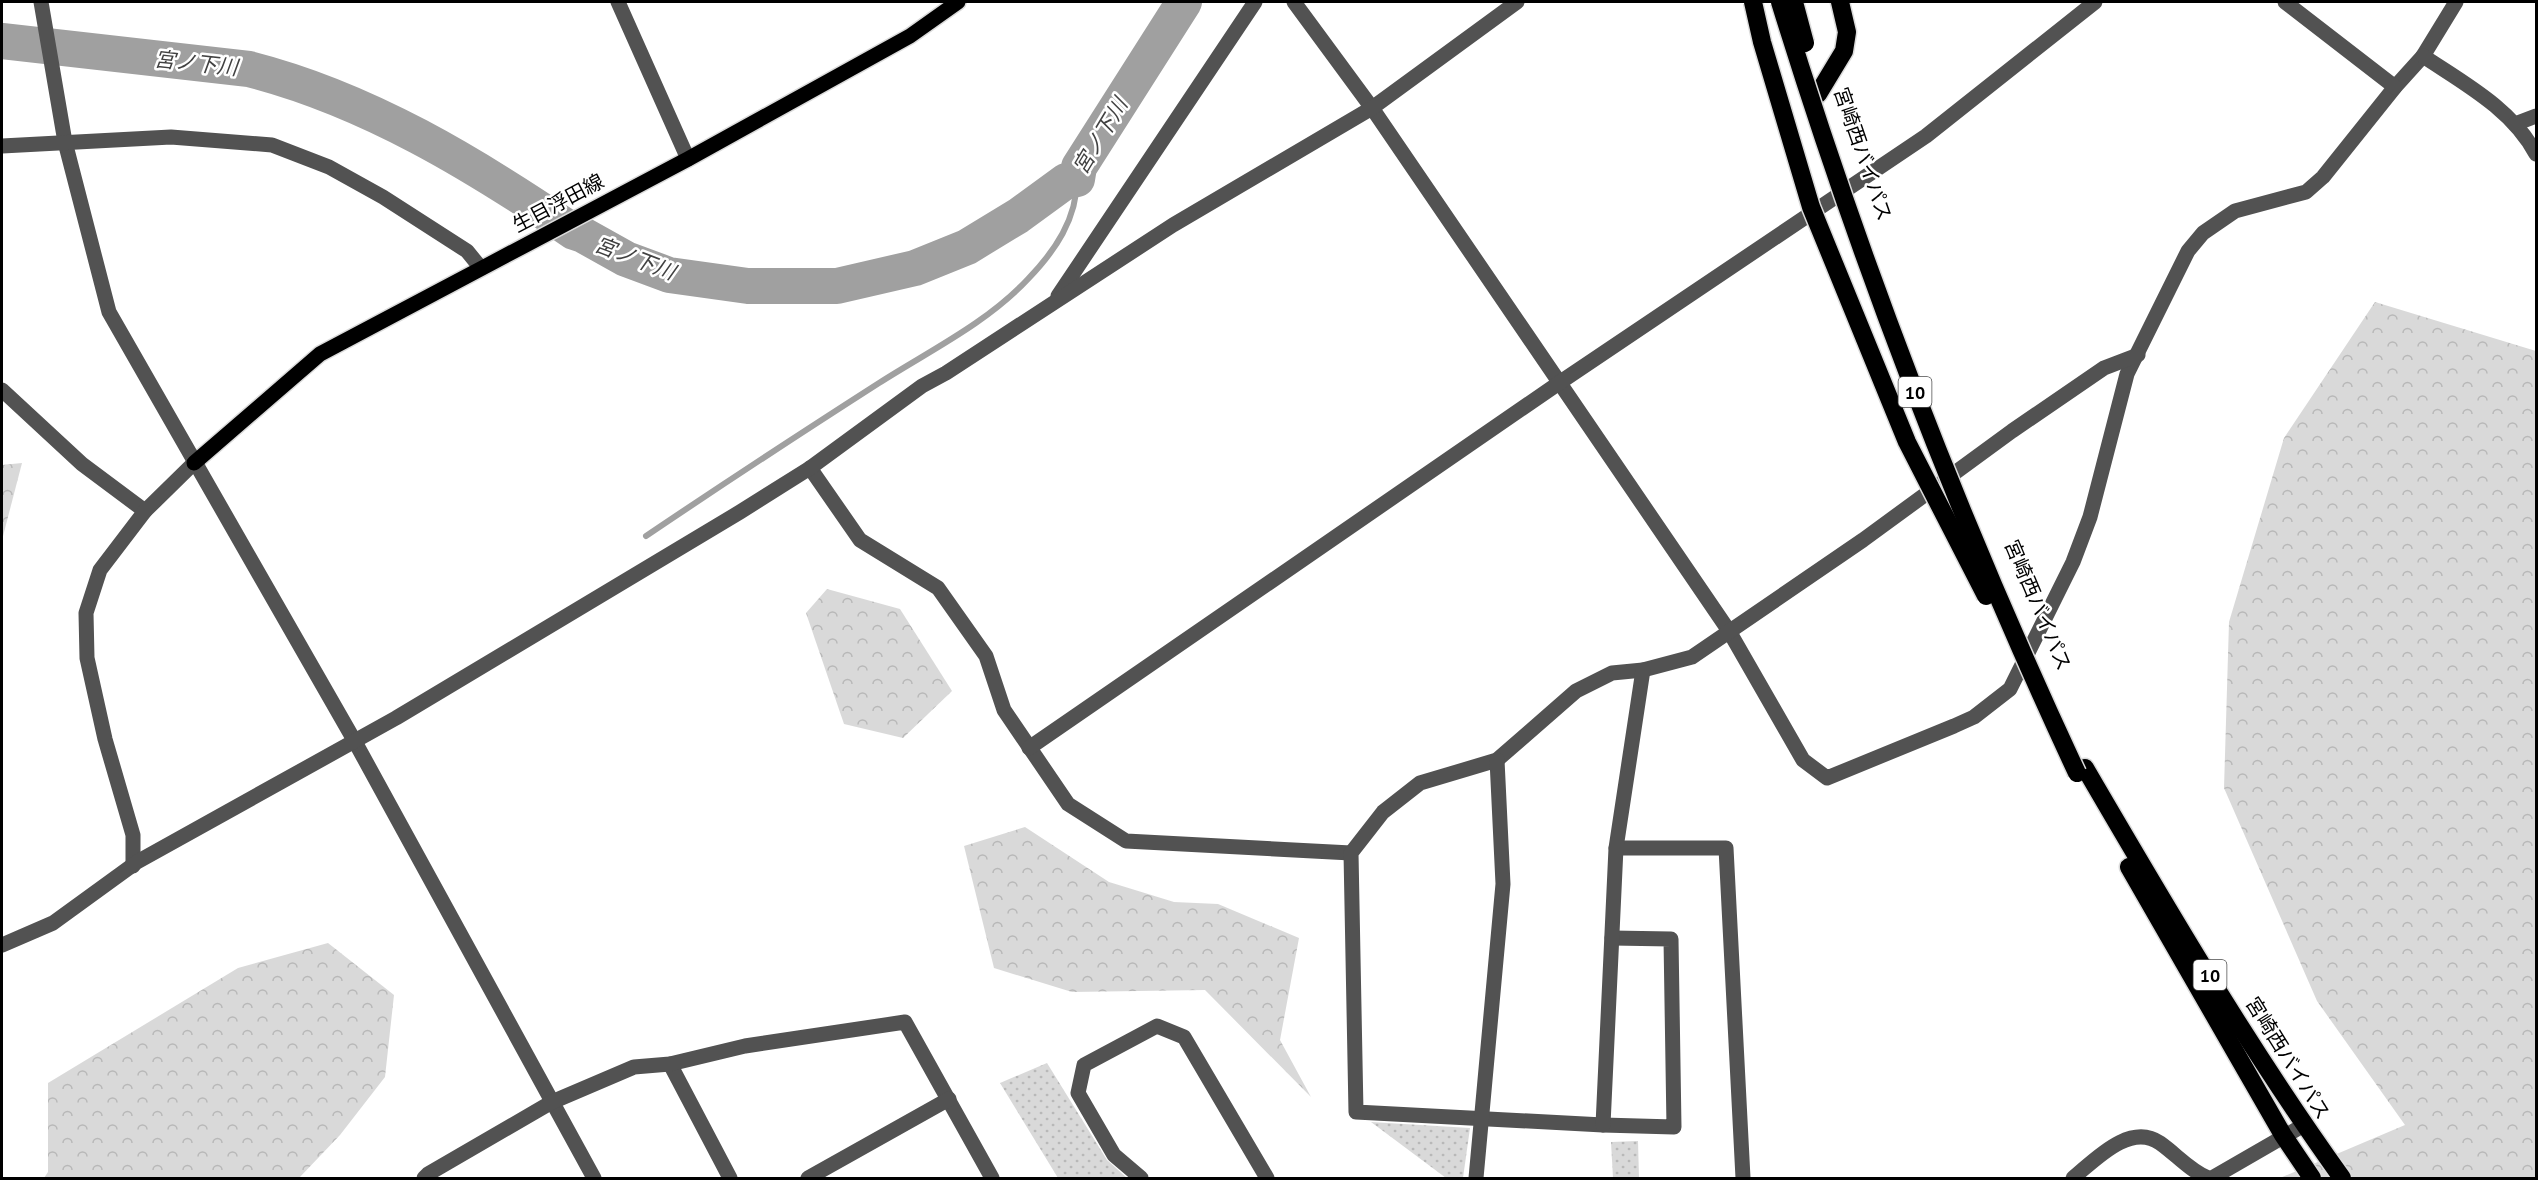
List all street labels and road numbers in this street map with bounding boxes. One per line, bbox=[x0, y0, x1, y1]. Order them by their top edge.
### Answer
street label: 宮崎西バイパス bbox=[1828, 84, 1898, 224]
street label: 生目浮田線 bbox=[508, 168, 608, 238]
road number: 10 bbox=[1898, 377, 1932, 407]
street label: 宮崎西バイパス bbox=[1999, 536, 2077, 674]
road number: 10 bbox=[2194, 960, 2226, 990]
street label: 宮崎西バイパス bbox=[2240, 992, 2336, 1124]

